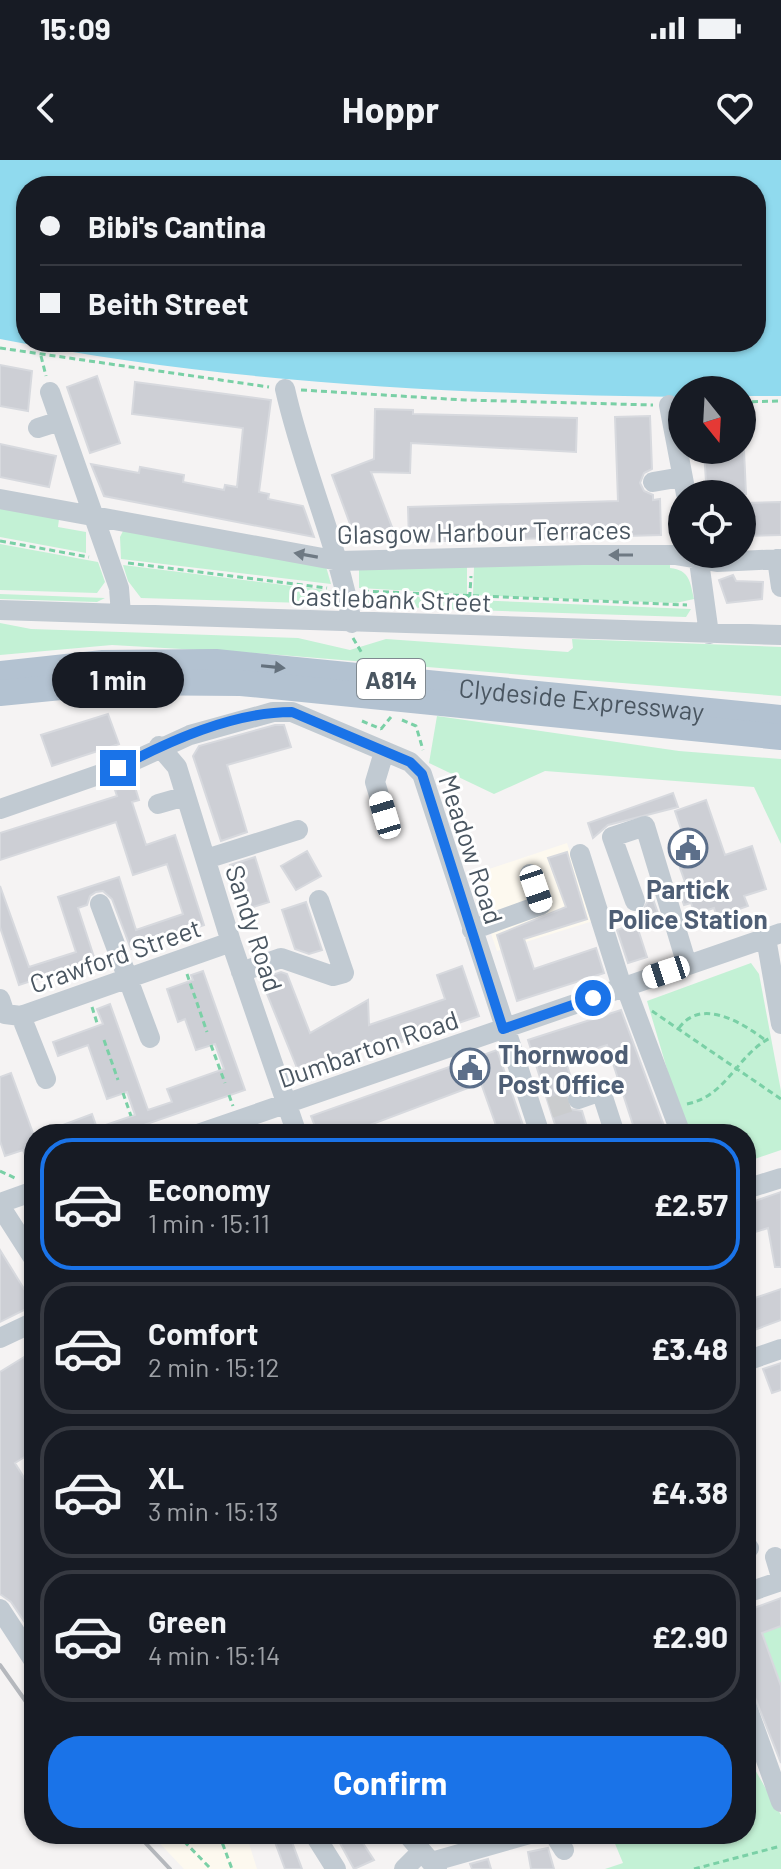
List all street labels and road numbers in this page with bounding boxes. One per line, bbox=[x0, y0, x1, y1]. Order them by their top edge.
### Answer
street label: Glasgow Harbour Terraces bbox=[337, 513, 631, 549]
street label: Castlebank Street bbox=[290, 579, 492, 617]
road number: A814 bbox=[357, 659, 425, 699]
street label: Clydeside Expressway bbox=[457, 671, 706, 726]
street label: Meadow Road bbox=[433, 771, 511, 927]
street label: Sandy Road bbox=[220, 861, 290, 995]
street label: Crawford Street bbox=[25, 911, 205, 999]
street label: Dumbarton Road bbox=[274, 1003, 462, 1093]

